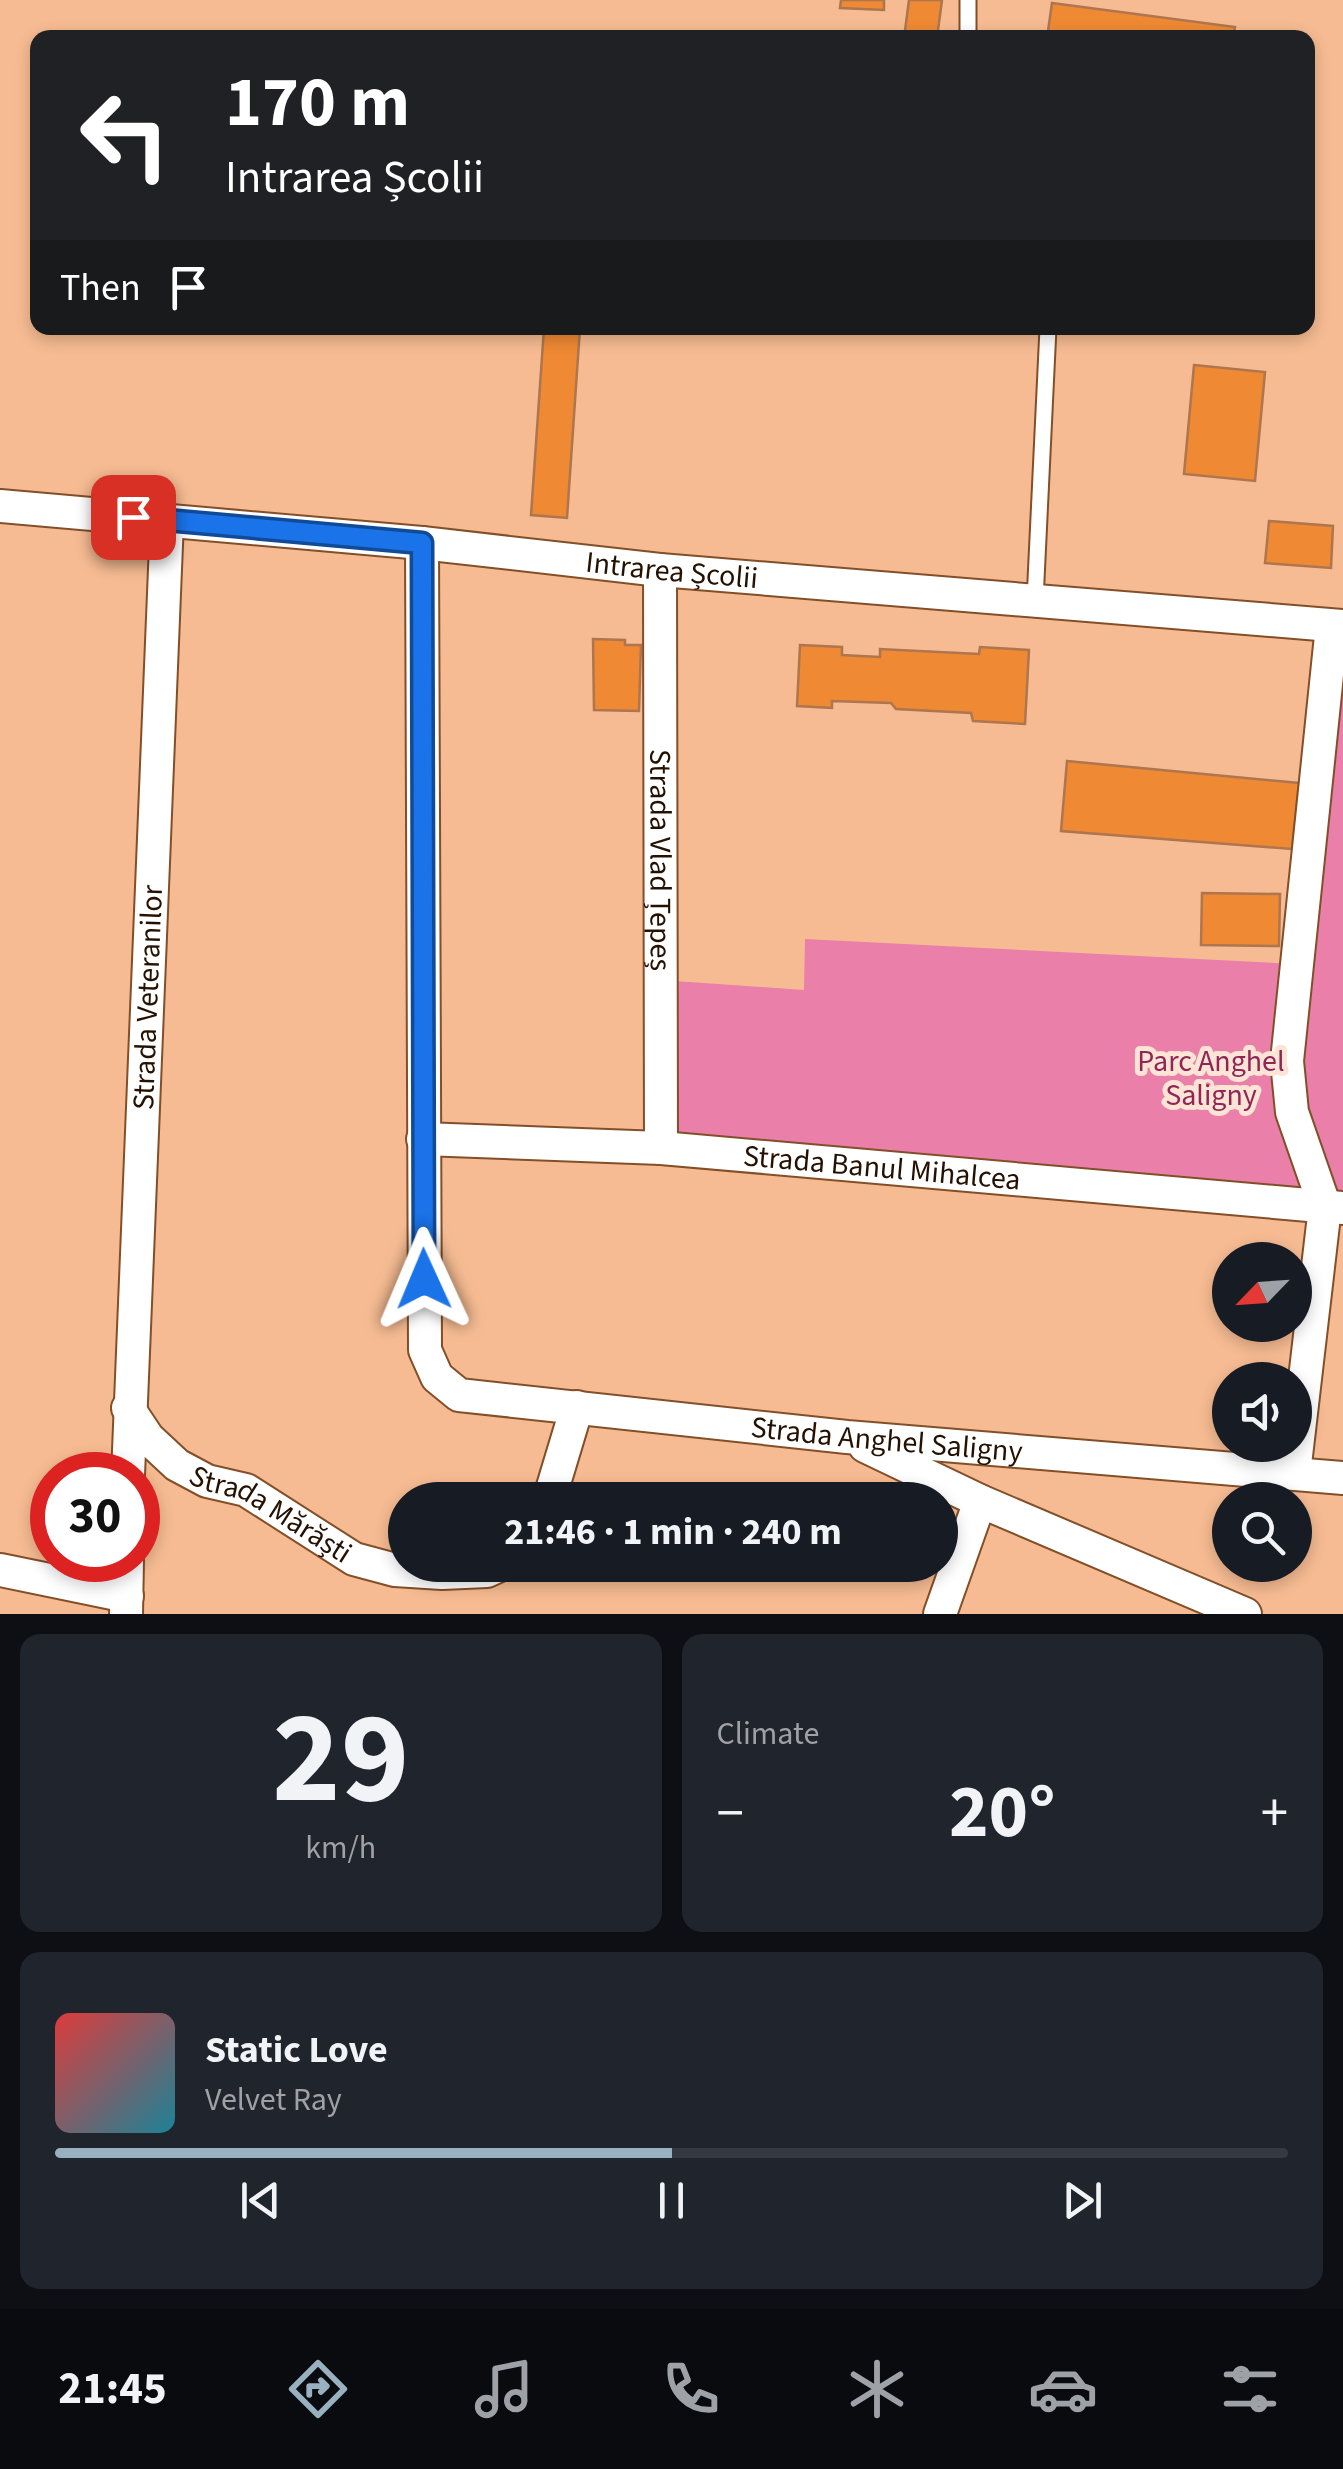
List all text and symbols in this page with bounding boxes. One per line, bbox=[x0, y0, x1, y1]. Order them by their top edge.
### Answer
text: 170 m bbox=[225, 53, 410, 153]
icon: left bbox=[60, 70, 190, 200]
text: Intrarea Școlii bbox=[225, 146, 484, 210]
icon: arrive bbox=[161, 260, 216, 315]
text: Then bbox=[60, 261, 141, 315]
pin bbox=[91, 475, 176, 560]
icon: arrive bbox=[106, 490, 161, 545]
street label: Intrarea Școlii bbox=[583, 541, 760, 600]
street label: Strada Vlad Țepeș bbox=[638, 749, 682, 971]
street label: Strada Veteranilor bbox=[122, 883, 174, 1111]
park label: Parc Anghel Saligny bbox=[1137, 1040, 1285, 1117]
street label: Strada Banul Mihalcea bbox=[741, 1134, 1022, 1202]
position arrow bbox=[372, 1227, 476, 1331]
north arrow bbox=[1212, 1242, 1312, 1342]
map controls bbox=[1212, 1242, 1312, 1582]
button: sound bbox=[1212, 1362, 1312, 1462]
street label: Strada Anghel Saligny bbox=[749, 1406, 1024, 1473]
speed limit sign: 30 bbox=[30, 1452, 160, 1582]
street label: Strada Mărăști bbox=[181, 1454, 360, 1574]
button: search bbox=[1212, 1482, 1312, 1582]
text: 21:46 · 1 min · 240 m bbox=[504, 1505, 842, 1559]
text: 29 bbox=[272, 1667, 409, 1852]
text: Climate bbox=[717, 1711, 819, 1757]
text: 20° bbox=[949, 1759, 1056, 1866]
text: − bbox=[717, 1775, 744, 1853]
text: + bbox=[1261, 1775, 1288, 1853]
text: km/h bbox=[305, 1825, 376, 1871]
text: Static Love bbox=[205, 2023, 388, 2077]
text: Velvet Ray bbox=[205, 2077, 342, 2123]
icon: previous bbox=[233, 2173, 288, 2228]
icon: pause bbox=[644, 2173, 699, 2228]
icon: next bbox=[1055, 2173, 1110, 2228]
icon: directions bbox=[283, 2354, 353, 2424]
icon: music bbox=[469, 2354, 539, 2424]
icon: phone bbox=[656, 2354, 726, 2424]
icon: climate bbox=[842, 2354, 912, 2424]
icon: car bbox=[1028, 2354, 1098, 2424]
icon: filters bbox=[1215, 2354, 1285, 2424]
text: 21:45 bbox=[58, 2357, 167, 2421]

